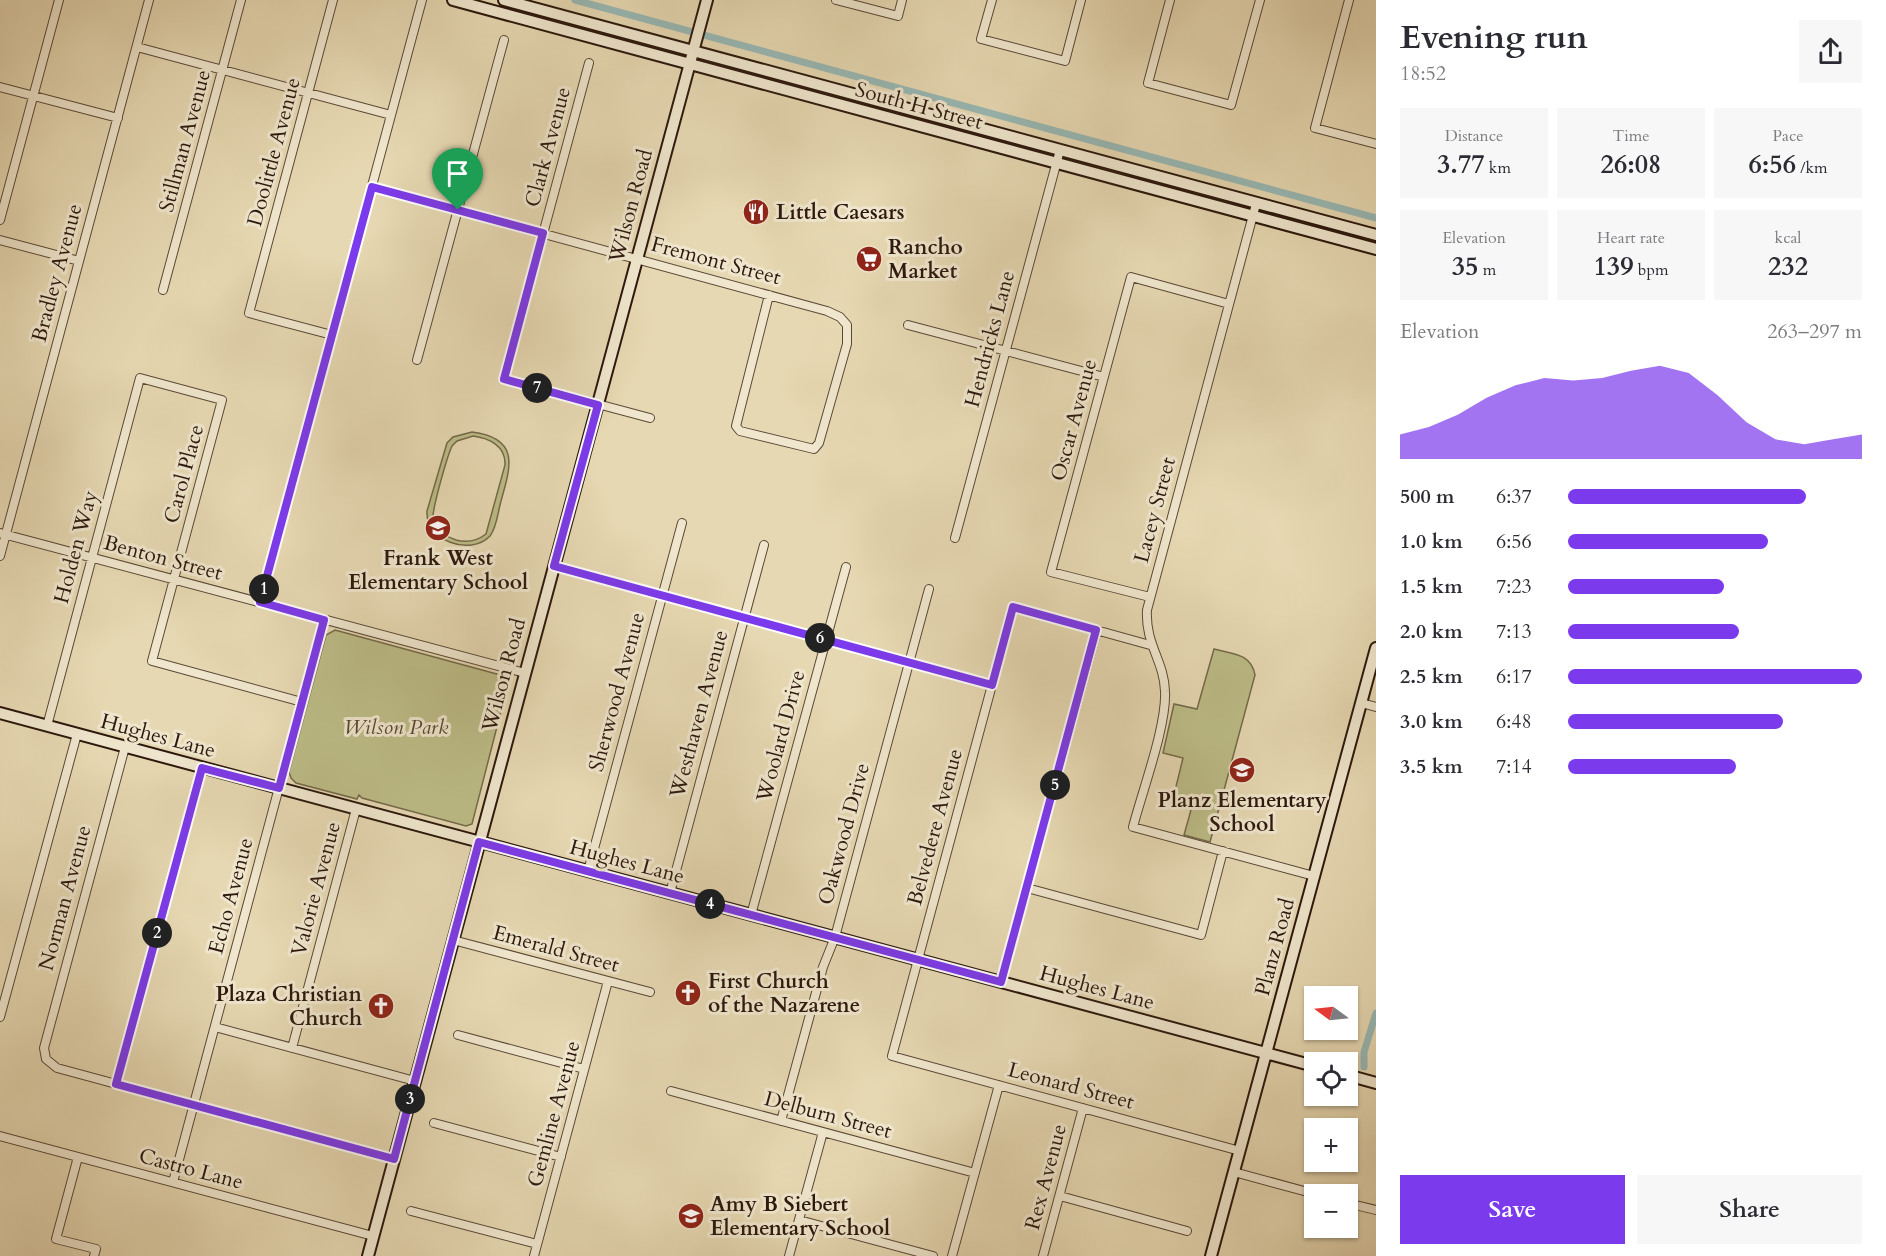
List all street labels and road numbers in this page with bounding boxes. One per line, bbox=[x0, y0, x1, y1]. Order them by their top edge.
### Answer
street label: Stillman Avenue bbox=[152, 67, 218, 215]
street label: Doolittle Avenue bbox=[240, 74, 308, 230]
street label: South H Street bbox=[852, 75, 986, 137]
street label: Clark Avenue bbox=[518, 84, 578, 210]
street label: Wilson Road bbox=[602, 146, 660, 267]
street label: Bradley Avenue bbox=[25, 201, 89, 345]
street label: Fremont Street bbox=[648, 230, 784, 292]
street label: Hendricks Lane bbox=[958, 267, 1022, 411]
street label: Oscar Avenue bbox=[1044, 356, 1104, 484]
street label: Carol Place bbox=[157, 421, 211, 527]
street label: Lacey Street bbox=[1127, 454, 1183, 566]
street label: Holden Way bbox=[47, 487, 105, 607]
street label: Benton Street bbox=[100, 528, 226, 588]
street label: Sherwood Avenue bbox=[582, 609, 652, 775]
street label: Wilson Road bbox=[475, 615, 533, 736]
street label: Westhaven Avenue bbox=[662, 627, 735, 802]
street label: Woolard Drive bbox=[749, 667, 813, 806]
street label: Hughes Lane bbox=[97, 707, 219, 765]
street label: Belvedere Avenue bbox=[900, 746, 970, 908]
street label: Oakwood Drive bbox=[811, 760, 877, 908]
street label: Valorie Avenue bbox=[284, 819, 348, 959]
street label: Norman Avenue bbox=[32, 822, 98, 974]
street label: Hughes Lane bbox=[566, 833, 688, 891]
street label: Echo Avenue bbox=[202, 835, 260, 957]
street label: Planz Road bbox=[1248, 895, 1302, 999]
street label: Emerald Street bbox=[490, 918, 623, 980]
street label: Hughes Lane bbox=[1036, 959, 1158, 1017]
street label: Gemline Avenue bbox=[521, 1038, 587, 1190]
street label: Leonard Street bbox=[1005, 1055, 1138, 1117]
street label: Delburn Street bbox=[761, 1084, 895, 1146]
street label: Rex Avenue bbox=[1018, 1121, 1074, 1233]
street label: Castro Lane bbox=[136, 1141, 246, 1197]

